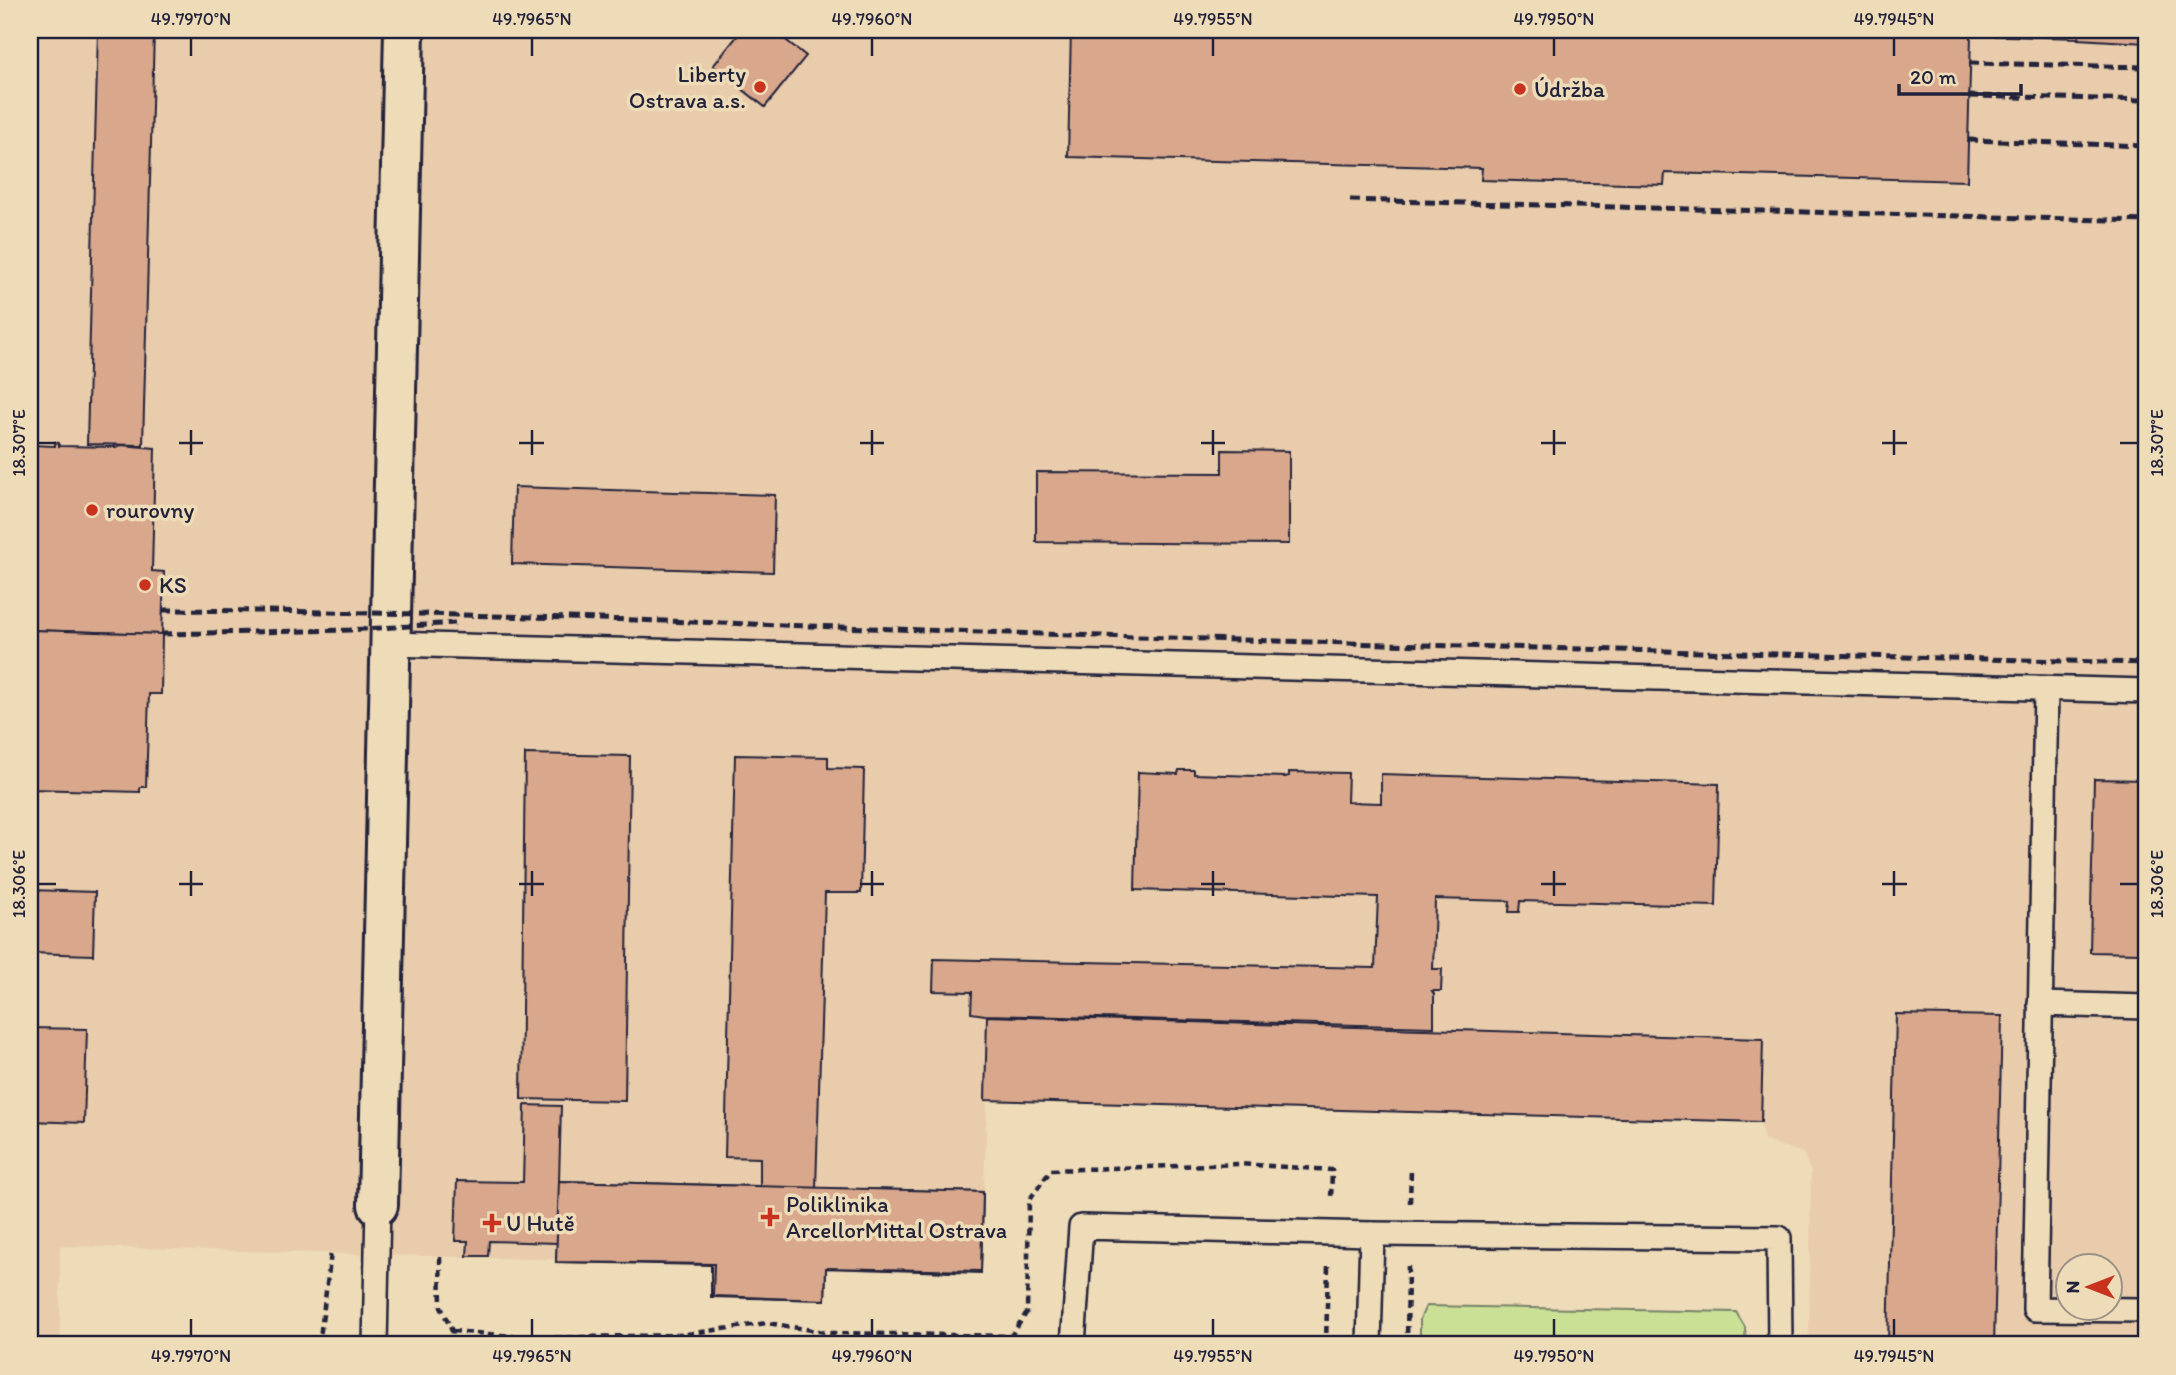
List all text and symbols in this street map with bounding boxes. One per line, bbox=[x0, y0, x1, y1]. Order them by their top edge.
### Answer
text: 49.7970°N bbox=[151, 8, 231, 30]
text: 49.7965°N bbox=[492, 8, 572, 30]
text: 49.7960°N bbox=[831, 8, 913, 30]
text: 49.7955°N bbox=[1173, 8, 1253, 30]
text: 49.7950°N bbox=[1514, 8, 1595, 30]
text: 49.7945°N bbox=[1854, 8, 1934, 30]
scale bar bbox=[1899, 52, 2022, 96]
place label: Liberty Ostrava a.s. bbox=[629, 60, 746, 114]
text: 20 m bbox=[1910, 64, 1957, 89]
place label: Údržba bbox=[1534, 75, 1605, 103]
marker: Liberty Ostrava a.s. bbox=[752, 79, 768, 95]
marker: Údržba bbox=[1512, 81, 1528, 97]
text: 18.307°E bbox=[8, 409, 30, 477]
text: 18.307°E bbox=[2146, 409, 2168, 477]
place label: rourovny bbox=[106, 496, 194, 524]
marker: rourovny bbox=[84, 502, 100, 518]
place label: KS bbox=[159, 571, 187, 599]
marker: KS bbox=[137, 577, 153, 593]
text: 18.306°E bbox=[8, 850, 30, 918]
text: 18.306°E bbox=[2146, 850, 2168, 918]
place label: Poliklinika ArcellorMittal Ostrava bbox=[786, 1190, 1007, 1244]
marker: Poliklinika ArcellorMittal Ostrava bbox=[760, 1207, 780, 1227]
place label: U Hutě bbox=[506, 1209, 575, 1237]
marker: U Hutě bbox=[484, 1215, 500, 1231]
north arrow bbox=[2054, 1252, 2124, 1322]
text: N bbox=[2061, 1281, 2084, 1293]
text: 49.7970°N bbox=[151, 1345, 231, 1367]
text: 49.7965°N bbox=[492, 1345, 572, 1367]
text: 49.7960°N bbox=[831, 1345, 913, 1367]
text: 49.7955°N bbox=[1173, 1345, 1253, 1367]
text: 49.7950°N bbox=[1514, 1345, 1595, 1367]
text: 49.7945°N bbox=[1854, 1345, 1934, 1367]

